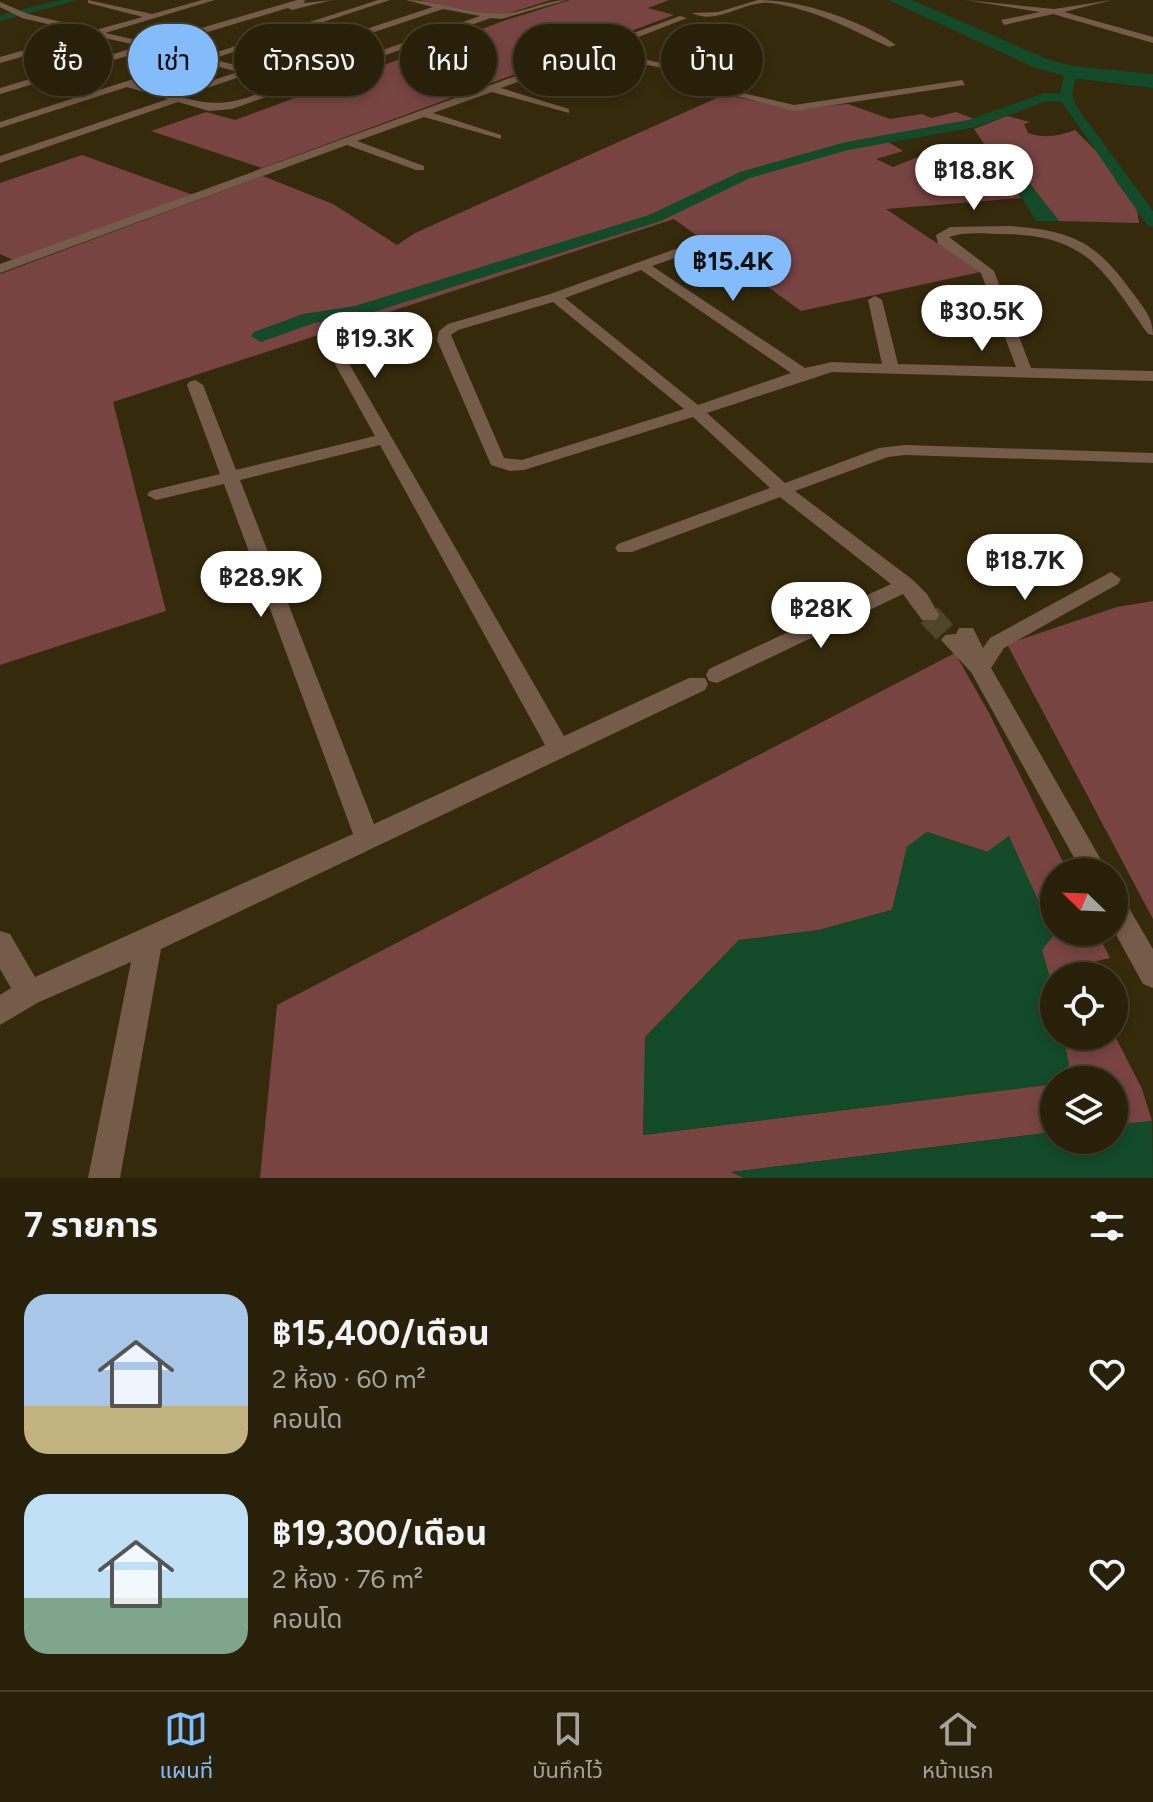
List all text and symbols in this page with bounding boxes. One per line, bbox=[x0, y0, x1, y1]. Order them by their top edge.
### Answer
chip: ซื้อ bbox=[24, 24, 112, 96]
chip: เช่า bbox=[128, 24, 218, 96]
chip: ตัวกรอง bbox=[234, 24, 384, 96]
chip: ใหม่ bbox=[400, 24, 497, 96]
chip: คอนโด bbox=[513, 24, 645, 96]
chip: บ้าน bbox=[661, 24, 763, 96]
pin: ฿18.8K bbox=[909, 144, 1039, 212]
text: ฿18.8K bbox=[933, 154, 1015, 186]
pin: ฿15.4K bbox=[668, 235, 798, 303]
text: ฿15.4K bbox=[692, 245, 774, 277]
pin: ฿30.5K bbox=[917, 285, 1047, 353]
text: ฿30.5K bbox=[939, 295, 1025, 327]
pin: ฿19.3K bbox=[310, 312, 440, 380]
text: ฿19.3K bbox=[335, 322, 415, 354]
pin: ฿18.7K bbox=[960, 534, 1090, 602]
text: ฿18.7K bbox=[985, 544, 1065, 576]
pin: ฿28.9K bbox=[196, 551, 326, 619]
text: ฿28.9K bbox=[219, 561, 303, 593]
pin: ฿28K bbox=[774, 582, 868, 650]
text: ฿28K bbox=[789, 592, 853, 624]
north arrow bbox=[1040, 858, 1128, 946]
map controls bbox=[1040, 858, 1128, 1154]
button: locate bbox=[1040, 962, 1128, 1050]
button: layers bbox=[1040, 1066, 1128, 1154]
icon: filters bbox=[1085, 1204, 1129, 1248]
text: 7 รายการ bbox=[24, 1205, 158, 1246]
text: ฿15,400/เดือน bbox=[272, 1313, 490, 1354]
icon: home bbox=[88, 1326, 184, 1422]
icon: heart bbox=[1085, 1352, 1129, 1396]
text: 2 ห้อง · 60 m² bbox=[272, 1363, 426, 1395]
text: คอนโด bbox=[272, 1403, 343, 1435]
text: ฿19,300/เดือน bbox=[272, 1513, 487, 1554]
icon: home bbox=[88, 1526, 184, 1622]
icon: heart bbox=[1085, 1552, 1129, 1596]
text: 2 ห้อง · 76 m² bbox=[272, 1563, 423, 1595]
text: คอนโด bbox=[272, 1603, 343, 1635]
tab: แผนที่ bbox=[160, 1707, 213, 1788]
tab: บันทึกไว้ bbox=[532, 1707, 603, 1788]
tab: หน้าแรก bbox=[922, 1707, 993, 1788]

